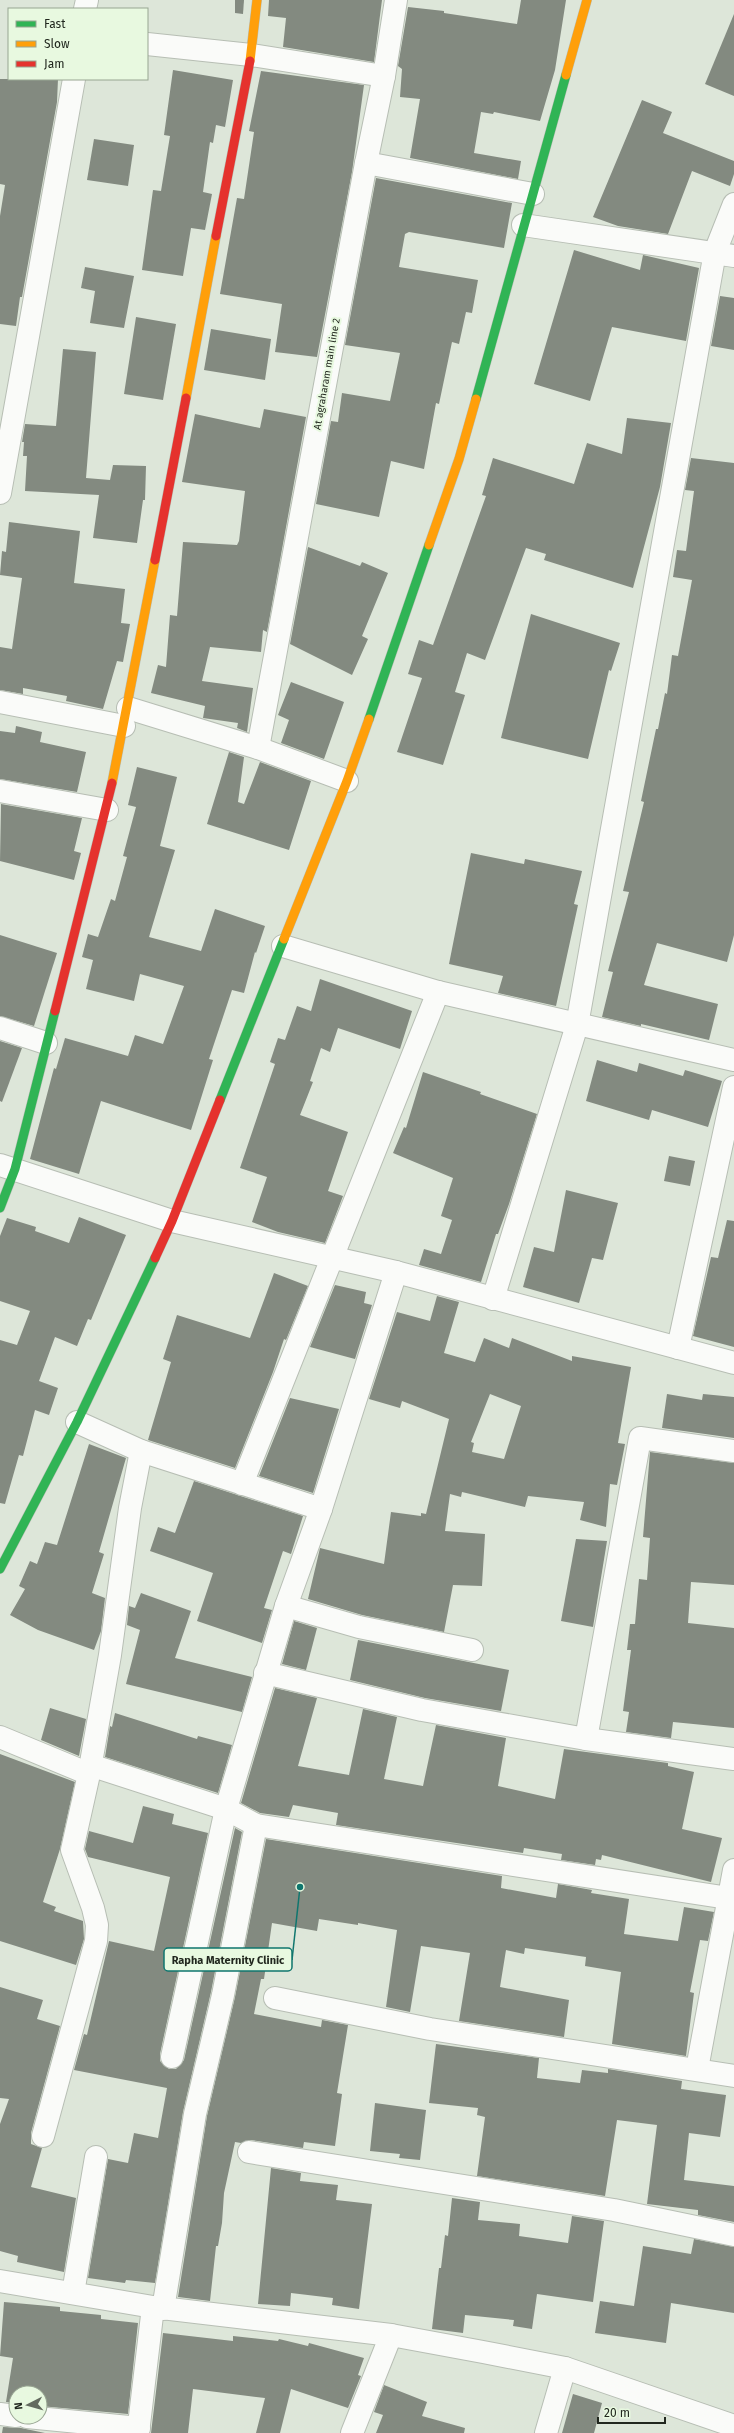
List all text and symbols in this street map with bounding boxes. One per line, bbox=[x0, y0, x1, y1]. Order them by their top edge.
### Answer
legend bbox=[8, 8, 148, 80]
text: Fast bbox=[44, 17, 66, 31]
text: Slow bbox=[44, 37, 70, 51]
text: Jam bbox=[44, 57, 64, 71]
street label: At agraharam main line 2 bbox=[311, 317, 343, 431]
callout: Rapha Maternity Clinic bbox=[164, 1948, 292, 1971]
text: Rapha Maternity Clinic bbox=[172, 1954, 285, 1967]
north arrow bbox=[8, 2385, 48, 2425]
scale bar bbox=[598, 2399, 665, 2425]
text: N bbox=[12, 2402, 25, 2410]
text: 20 m bbox=[604, 2406, 630, 2420]

